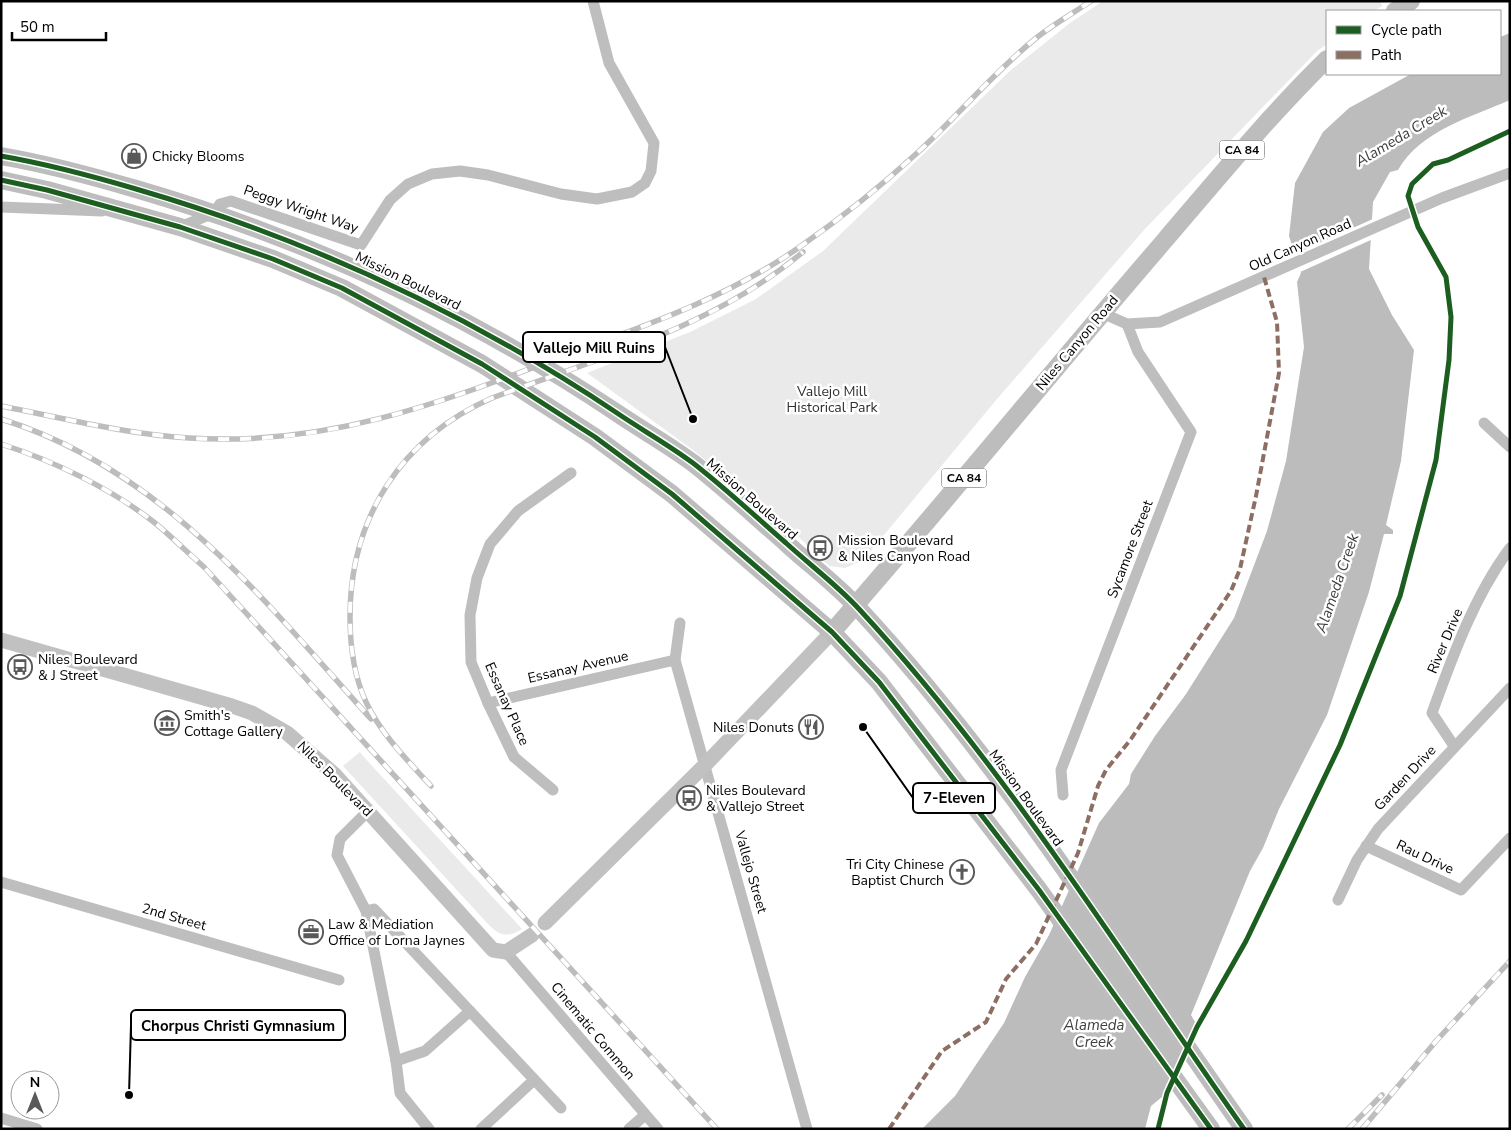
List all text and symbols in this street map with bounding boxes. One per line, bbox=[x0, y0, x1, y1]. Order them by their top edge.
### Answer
scale bar bbox=[12, 10, 106, 42]
legend bbox=[1326, 10, 1501, 75]
text: 50 m bbox=[20, 17, 55, 37]
text: Cycle path bbox=[1371, 20, 1442, 40]
text: Path bbox=[1371, 45, 1402, 65]
water label: Alameda Creek bbox=[1351, 101, 1451, 172]
road number: CA 84 bbox=[1220, 140, 1264, 160]
shop icon: Chicky Blooms bbox=[121, 143, 147, 169]
place label: Chicky Blooms bbox=[152, 147, 245, 166]
street label: Peggy Wright Way bbox=[241, 180, 362, 238]
street label: Old Canyon Road bbox=[1246, 214, 1354, 276]
street label: Mission Boulevard bbox=[352, 247, 464, 315]
street label: Niles Canyon Road bbox=[1031, 291, 1123, 395]
callout: Vallejo Mill Ruins bbox=[523, 332, 665, 362]
text: Vallejo Mill Ruins bbox=[532, 338, 655, 358]
park label: Vallejo Mill Historical Park bbox=[787, 382, 878, 417]
street label: Mission Boulevard bbox=[702, 454, 802, 544]
road number: CA 84 bbox=[942, 468, 986, 488]
street label: Sycamore Street bbox=[1103, 497, 1157, 601]
water label: Alameda Creek bbox=[1310, 530, 1363, 636]
place label: Mission Boulevard & Niles Canyon Road bbox=[838, 531, 970, 566]
bus stop icon: Mission Boulevard & Niles Canyon Road bbox=[807, 535, 833, 561]
street label: River Drive bbox=[1423, 606, 1467, 676]
street label: Essanay Avenue bbox=[526, 646, 630, 688]
place label: Niles Boulevard & J Street bbox=[38, 650, 138, 685]
bus stop icon: Niles Boulevard & J Street bbox=[7, 654, 33, 680]
street label: Essanay Place bbox=[480, 659, 534, 749]
place label: Smith's Cottage Gallery bbox=[184, 706, 284, 741]
museum icon: Smith's Cottage Gallery bbox=[154, 710, 180, 736]
restaurant icon: Niles Donuts bbox=[798, 714, 824, 740]
place label: Niles Donuts bbox=[713, 718, 794, 737]
street label: Niles Boulevard bbox=[293, 737, 377, 821]
street label: Garden Drive bbox=[1370, 741, 1440, 815]
street label: Mission Boulevard bbox=[984, 746, 1068, 850]
place label: Niles Boulevard & Vallejo Street bbox=[706, 781, 806, 816]
callout: 7-Eleven bbox=[913, 783, 995, 813]
bus stop icon: Niles Boulevard & Vallejo Street bbox=[676, 785, 702, 811]
text: 7-Eleven bbox=[923, 788, 985, 808]
street label: Vallejo Street bbox=[730, 828, 772, 915]
street label: Rau Drive bbox=[1393, 835, 1457, 879]
place label: Tri City Chinese Baptist Church bbox=[846, 855, 944, 890]
church icon: Tri City Chinese Baptist Church bbox=[949, 859, 975, 885]
street label: 2nd Street bbox=[140, 899, 209, 935]
place label: Law & Mediation Office of Lorna Jaynes bbox=[328, 915, 465, 950]
office icon: Law & Mediation Office of Lorna Jaynes bbox=[298, 919, 324, 945]
street label: Cinematic Common bbox=[546, 978, 640, 1084]
callout: Chorpus Christi Gymnasium bbox=[131, 1010, 345, 1040]
water label: Alameda Creek bbox=[1063, 1015, 1124, 1052]
text: Chorpus Christi Gymnasium bbox=[141, 1016, 335, 1036]
north arrow bbox=[10, 1070, 60, 1120]
text: N bbox=[30, 1073, 40, 1092]

